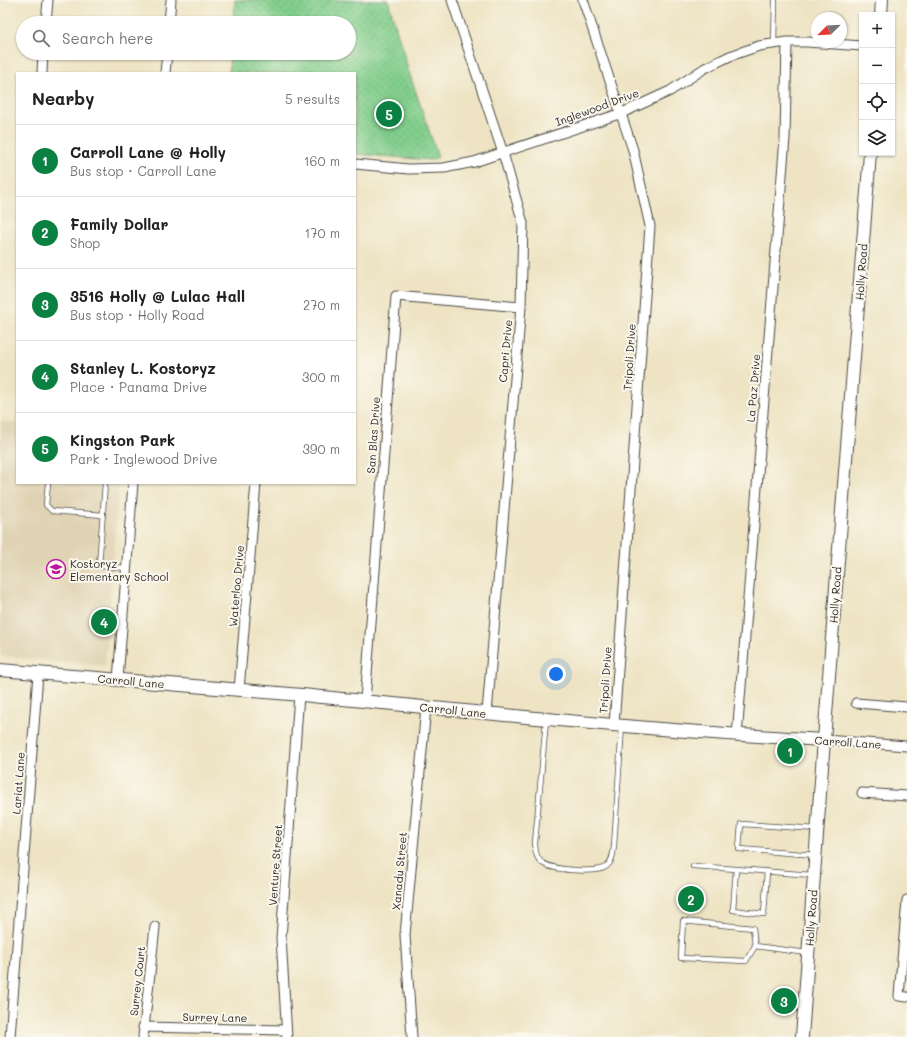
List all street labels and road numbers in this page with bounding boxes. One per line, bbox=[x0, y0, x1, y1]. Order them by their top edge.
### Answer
street label: Inglewood Drive bbox=[553, 85, 641, 129]
street label: Holly Road bbox=[852, 243, 870, 301]
street label: Capri Drive bbox=[495, 319, 515, 383]
street label: Tripoli Drive bbox=[619, 323, 639, 391]
street label: La Paz Drive bbox=[743, 353, 763, 423]
street label: San Blas Drive bbox=[363, 396, 383, 474]
street label: Waterloo Drive bbox=[225, 544, 247, 628]
street label: Holly Road bbox=[826, 566, 844, 624]
street label: Tripoli Drive bbox=[595, 646, 615, 714]
street label: Carroll Lane bbox=[97, 671, 165, 691]
street label: Carroll Lane bbox=[419, 699, 487, 721]
street label: Carroll Lane bbox=[814, 732, 882, 752]
street label: Lariat Lane bbox=[8, 751, 28, 815]
street label: Venture Street bbox=[265, 824, 285, 906]
street label: Xanadu Street bbox=[388, 831, 410, 911]
street label: Holly Road bbox=[802, 889, 820, 947]
street label: Surrey Court bbox=[126, 945, 148, 1017]
street label: Surrey Lane bbox=[182, 1009, 248, 1025]

